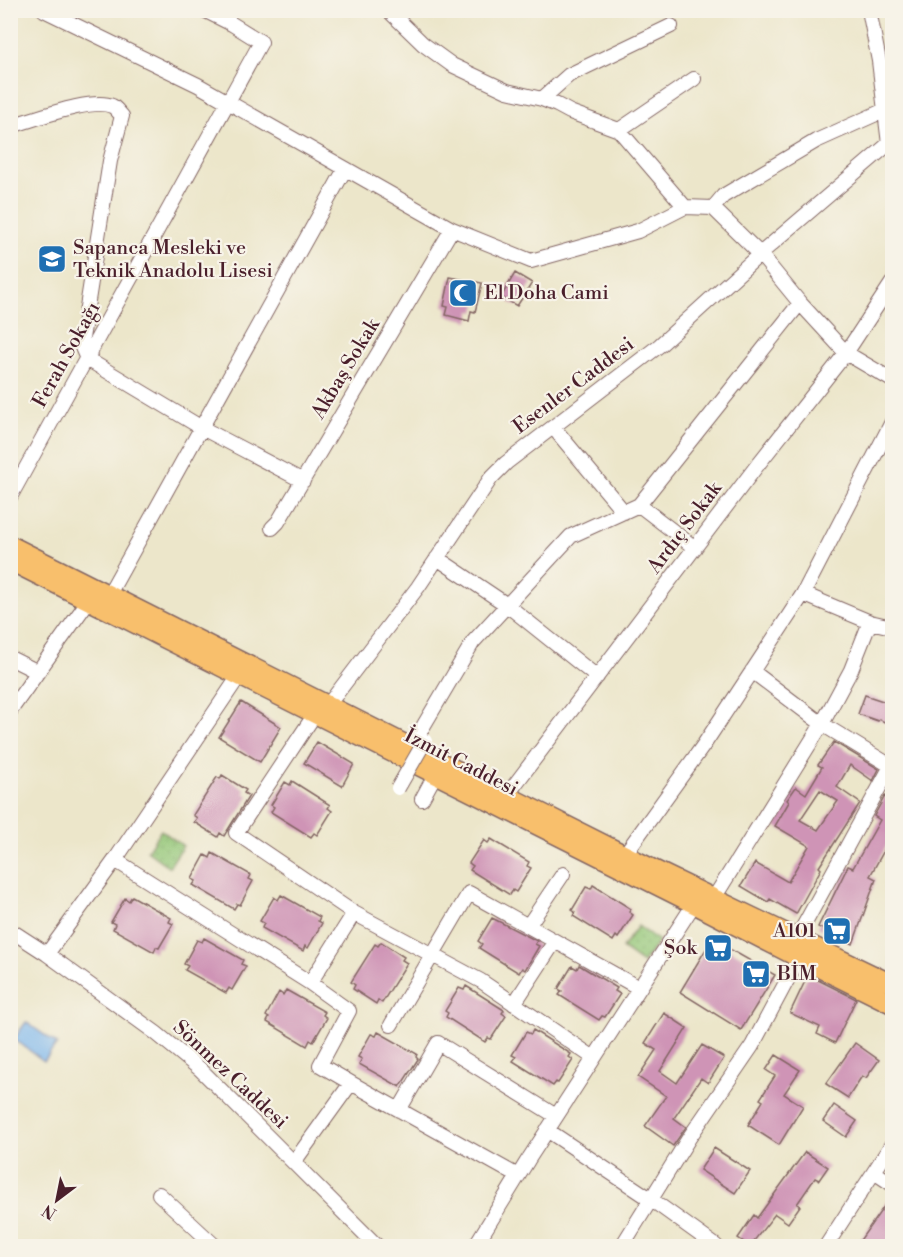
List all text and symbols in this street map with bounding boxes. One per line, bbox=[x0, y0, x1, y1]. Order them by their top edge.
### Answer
place label: Sapanca Mesleki ve Teknik Anadolu Lisesi bbox=[73, 236, 273, 284]
school or university icon: Sapanca Mesleki ve Teknik Anadolu Lisesi bbox=[36, 243, 68, 275]
mosque icon: El Doha Cami bbox=[447, 277, 479, 309]
place label: El Doha Cami bbox=[484, 281, 609, 306]
street label: Ferah Sokağı bbox=[28, 297, 107, 412]
street label: Akbaş Sokak bbox=[306, 313, 387, 425]
street label: Esenler Caddesi bbox=[508, 332, 640, 440]
street label: Ardıç Sokak bbox=[642, 476, 729, 580]
street label: İzmit Caddesi bbox=[400, 723, 523, 803]
supermarket icon: A101 bbox=[821, 915, 853, 947]
place label: A101 bbox=[772, 919, 816, 944]
supermarket icon: Şok bbox=[702, 932, 734, 964]
place label: Şok bbox=[664, 936, 699, 961]
supermarket icon: BİM bbox=[740, 958, 772, 990]
place label: BİM bbox=[776, 961, 817, 987]
street label: Sönmez Caddesi bbox=[167, 1015, 293, 1135]
north arrow bbox=[27, 1170, 87, 1230]
text: N bbox=[39, 1200, 60, 1224]

